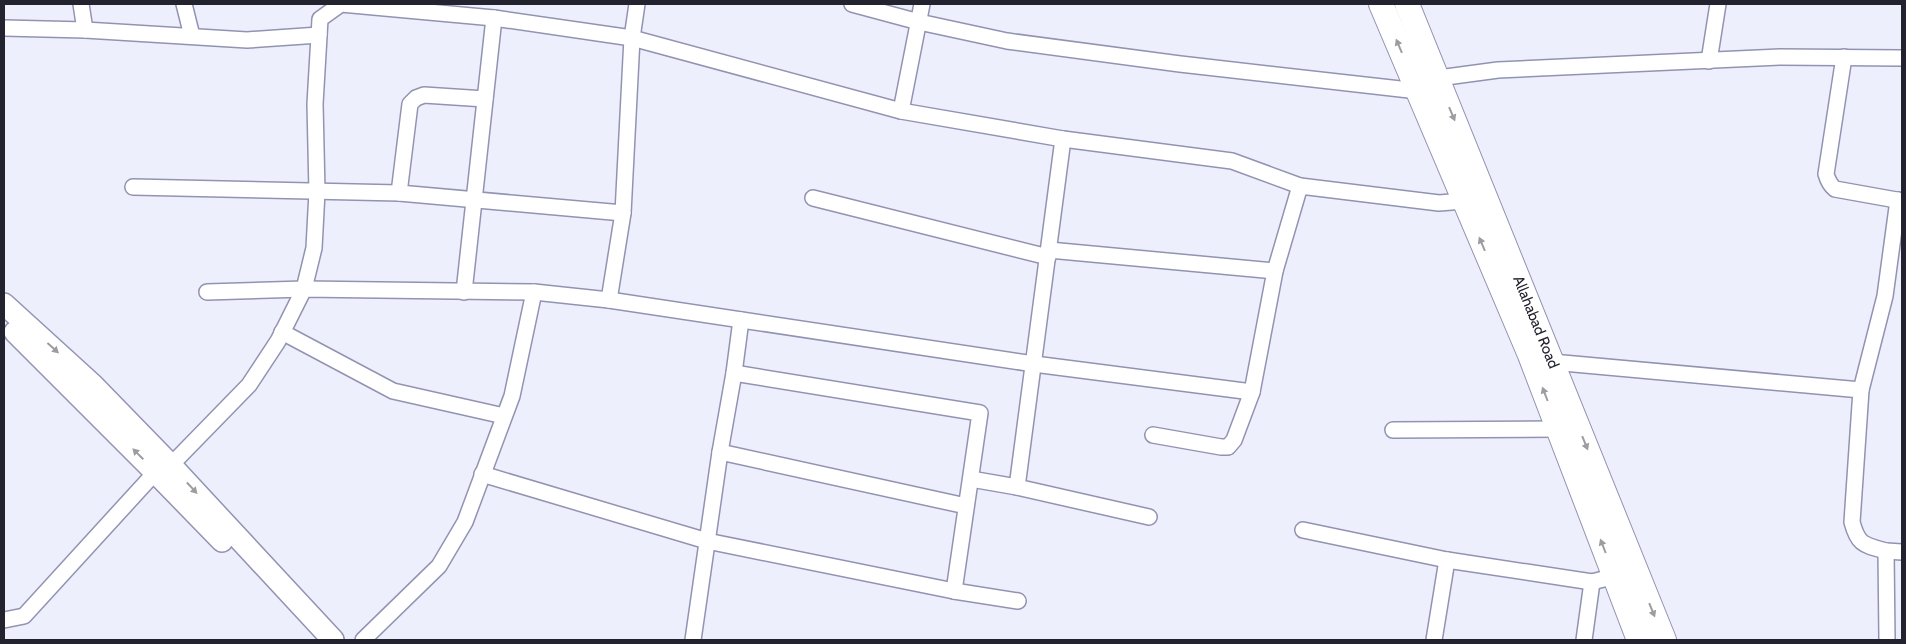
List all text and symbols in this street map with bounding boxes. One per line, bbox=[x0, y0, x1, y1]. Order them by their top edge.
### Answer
one-way arrow bbox=[1395, 39, 1403, 53]
one-way arrow bbox=[1448, 107, 1456, 121]
one-way arrow bbox=[1478, 237, 1486, 251]
street label: Allahabad Road bbox=[1509, 273, 1563, 371]
one-way arrow bbox=[46, 343, 59, 354]
one-way arrow bbox=[1541, 386, 1549, 401]
one-way arrow bbox=[1581, 436, 1589, 450]
one-way arrow bbox=[132, 449, 144, 461]
one-way arrow bbox=[186, 481, 198, 493]
one-way arrow bbox=[1599, 538, 1606, 553]
one-way arrow bbox=[1648, 603, 1656, 617]

